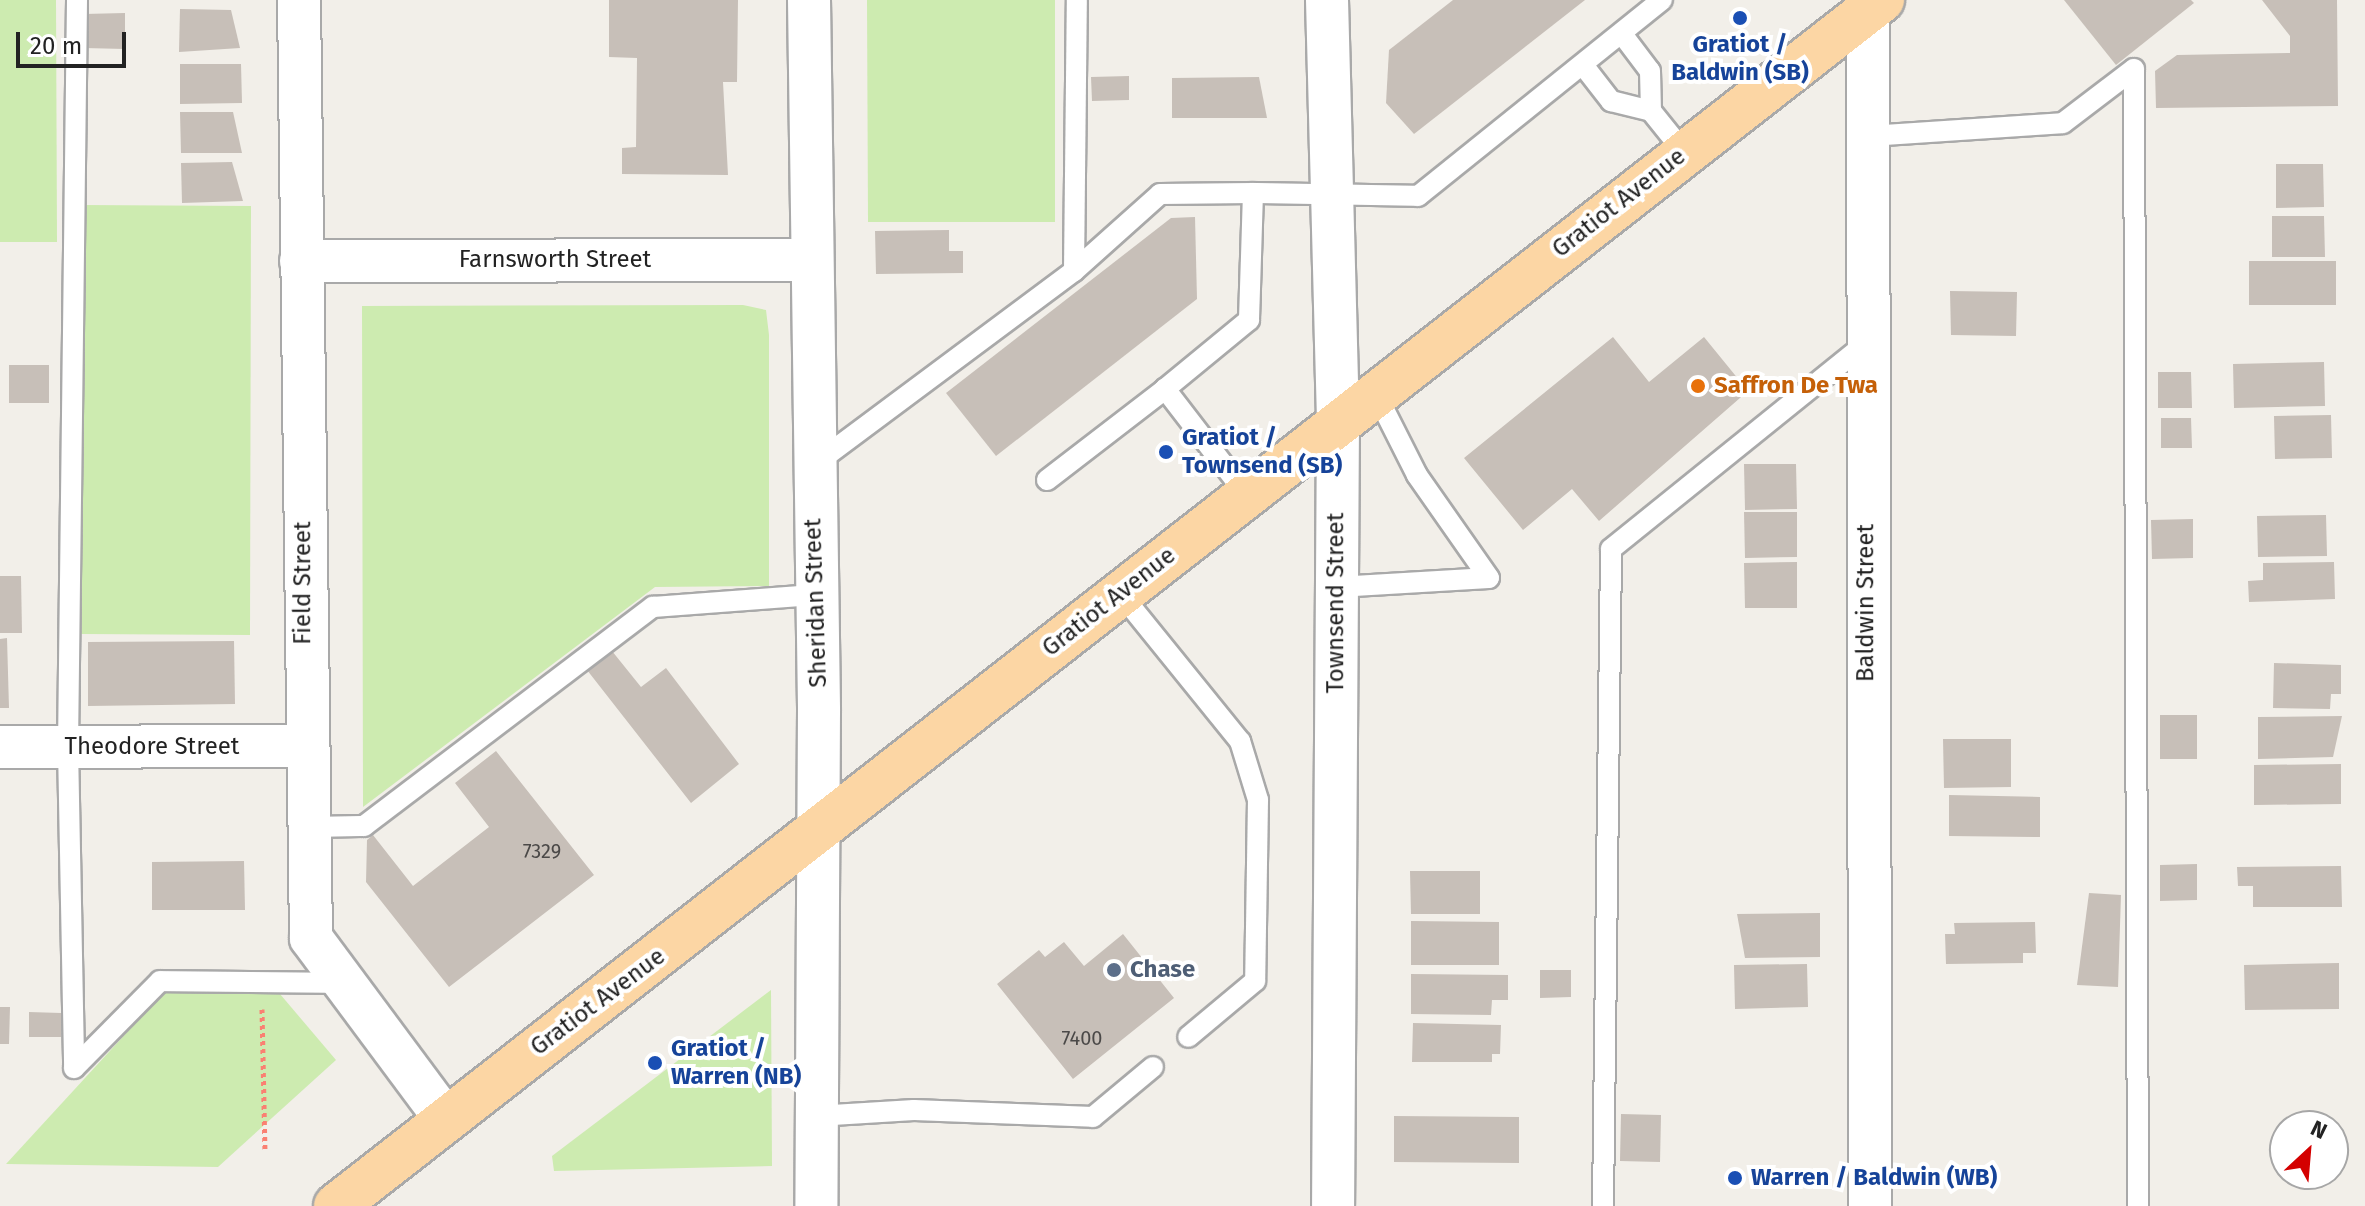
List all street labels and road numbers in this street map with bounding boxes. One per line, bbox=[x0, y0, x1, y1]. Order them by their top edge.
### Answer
street label: Gratiot Avenue bbox=[1547, 142, 1691, 264]
street label: Farnsworth Street bbox=[459, 246, 651, 274]
street label: Townsend Street bbox=[1322, 513, 1350, 693]
street label: Sheridan Street bbox=[799, 518, 833, 688]
street label: Field Street bbox=[289, 521, 317, 645]
street label: Baldwin Street bbox=[1852, 524, 1880, 682]
street label: Gratiot Avenue bbox=[1037, 541, 1181, 663]
street label: Theodore Street bbox=[64, 733, 240, 761]
street label: Gratiot Avenue bbox=[525, 942, 671, 1062]

